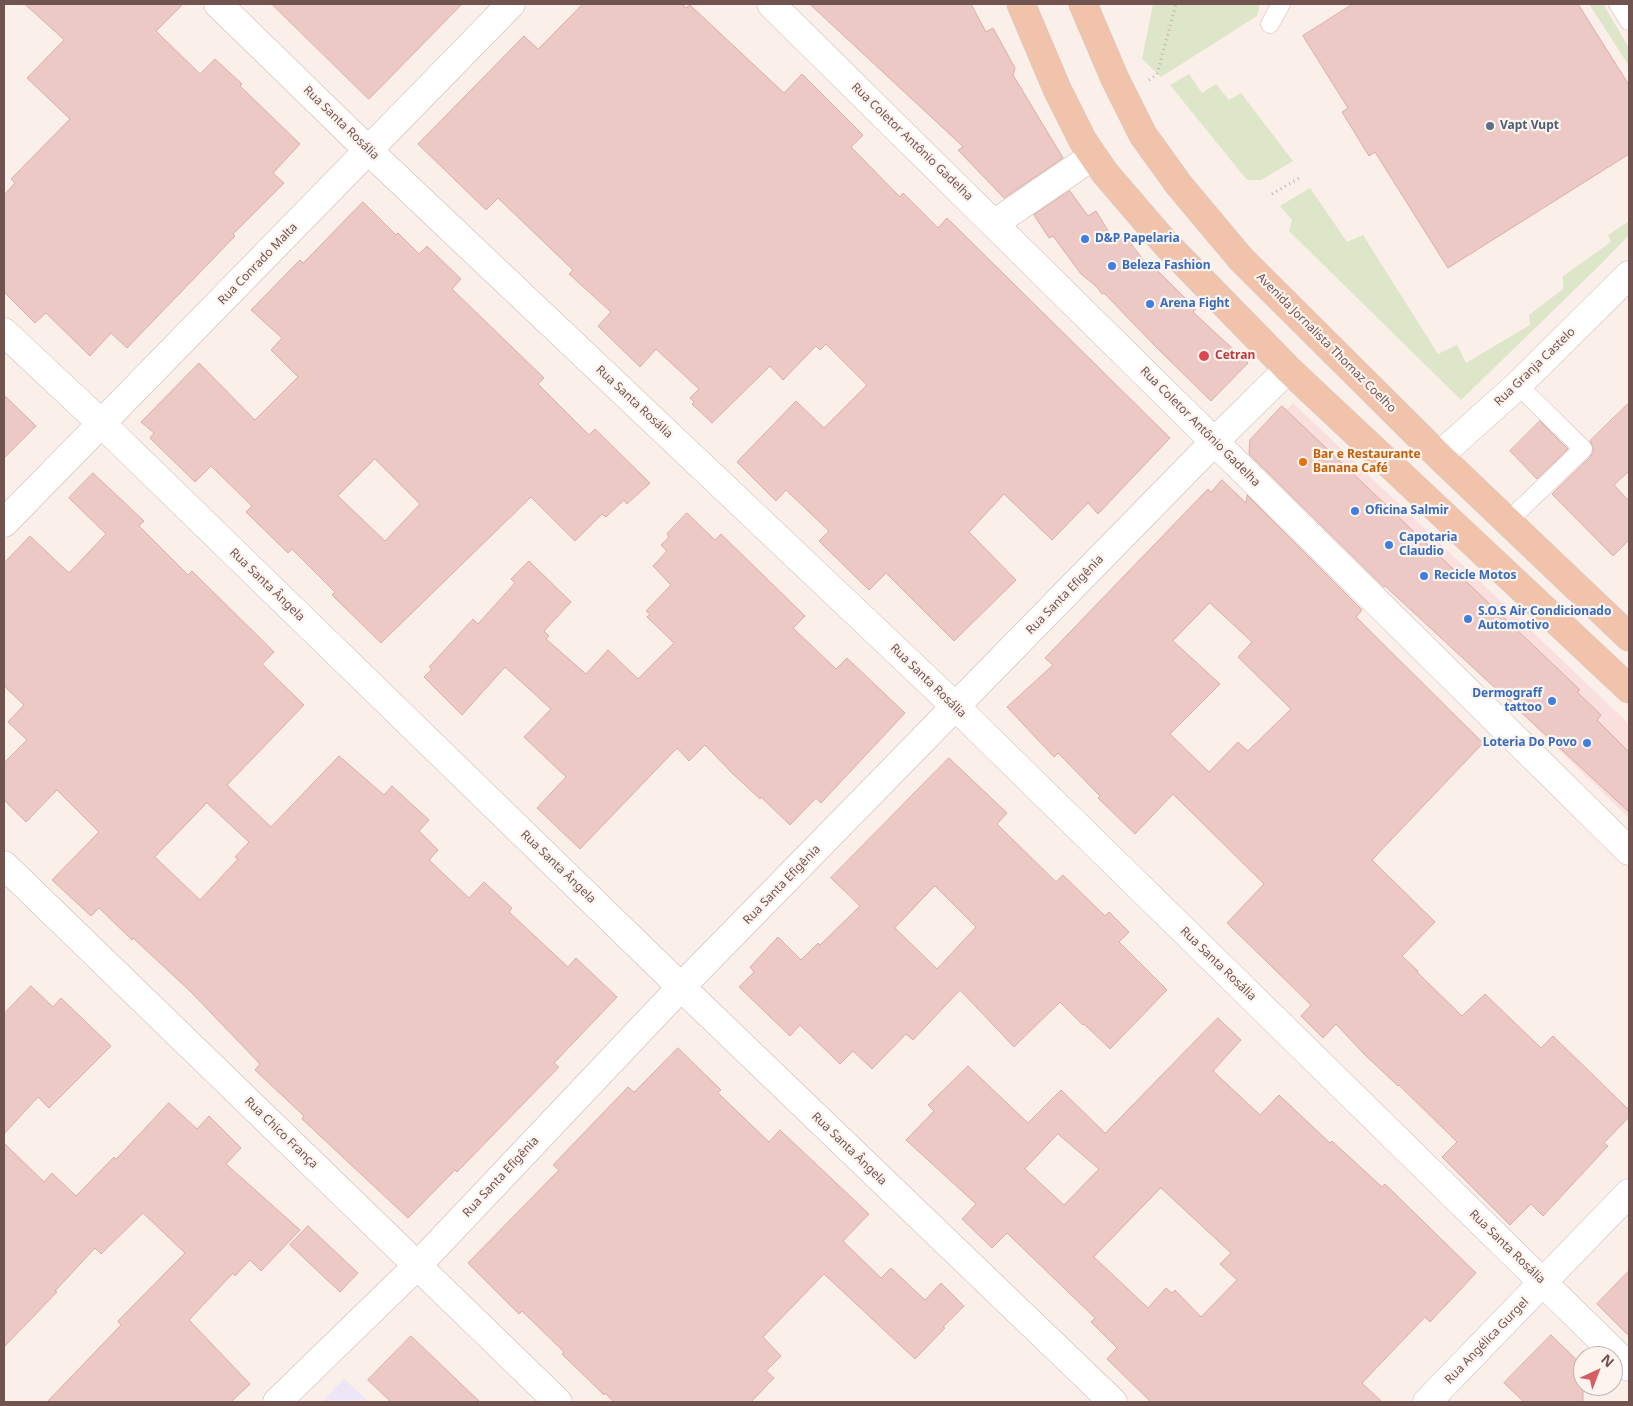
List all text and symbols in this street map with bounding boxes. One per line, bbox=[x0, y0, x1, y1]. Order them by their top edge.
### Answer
street label: Rua Coletor Antônio Gadelha bbox=[848, 80, 976, 204]
street label: Rua Santa Rosália bbox=[300, 83, 382, 163]
place label: Vapt Vupt bbox=[1500, 119, 1559, 133]
marker: Vapt Vupt bbox=[1484, 120, 1496, 132]
street label: Rua Conrado Malta bbox=[215, 220, 301, 308]
place label: D&P Papelaria bbox=[1095, 232, 1180, 246]
marker: D&P Papelaria bbox=[1079, 233, 1091, 245]
place label: Beleza Fashion bbox=[1122, 259, 1210, 273]
marker: Beleza Fashion bbox=[1106, 260, 1118, 272]
street label: Avenida Jornalista Thomaz Coelho bbox=[1253, 270, 1399, 416]
place label: Arena Fight bbox=[1160, 297, 1229, 311]
marker: Arena Fight bbox=[1144, 298, 1156, 310]
street label: Rua Granja Castelo bbox=[1492, 325, 1578, 409]
marker: Cetran bbox=[1197, 349, 1211, 363]
place label: Cetran bbox=[1215, 349, 1255, 363]
street label: Rua Santa Rosália bbox=[593, 363, 675, 441]
street label: Rua Coletor Antônio Gadelha bbox=[1137, 364, 1263, 490]
place label: Bar e Restaurante Banana Café bbox=[1313, 448, 1421, 476]
marker: Bar e Restaurante Banana Café bbox=[1297, 456, 1309, 468]
place label: Oficina Salmir bbox=[1365, 504, 1449, 518]
marker: Oficina Salmir bbox=[1349, 505, 1361, 517]
place label: Capotaria Claudio bbox=[1399, 531, 1458, 559]
marker: Capotaria Claudio bbox=[1383, 539, 1395, 551]
street label: Rua Santa Ângela bbox=[226, 546, 308, 624]
street label: Rua Santa Efigênia bbox=[1023, 552, 1107, 638]
place label: Recicle Motos bbox=[1434, 569, 1516, 583]
marker: Recicle Motos bbox=[1418, 570, 1430, 582]
place label: S.O.S Air Condicionado Automotivo bbox=[1478, 605, 1611, 633]
marker: S.O.S Air Condicionado Automotivo bbox=[1462, 613, 1474, 625]
street label: Rua Santa Rosália bbox=[887, 641, 969, 721]
place label: Dermograff tattoo bbox=[1472, 687, 1542, 715]
marker: Dermograff tattoo bbox=[1546, 695, 1558, 707]
place label: Loteria Do Povo bbox=[1483, 736, 1577, 750]
marker: Loteria Do Povo bbox=[1581, 737, 1593, 749]
street label: Rua Santa Ângela bbox=[517, 828, 599, 906]
street label: Rua Santa Efigênia bbox=[740, 842, 824, 928]
street label: Rua Santa Rosália bbox=[1177, 924, 1259, 1004]
street label: Rua Chico França bbox=[241, 1094, 321, 1172]
street label: Rua Santa Ângela bbox=[808, 1110, 890, 1188]
street label: Rua Santa Efigênia bbox=[460, 1134, 542, 1220]
street label: Rua Santa Rosália bbox=[1466, 1207, 1548, 1287]
street label: Rua Angélica Gurgel bbox=[1442, 1295, 1532, 1387]
north arrow bbox=[1573, 1346, 1623, 1396]
text: N bbox=[1597, 1350, 1619, 1371]

